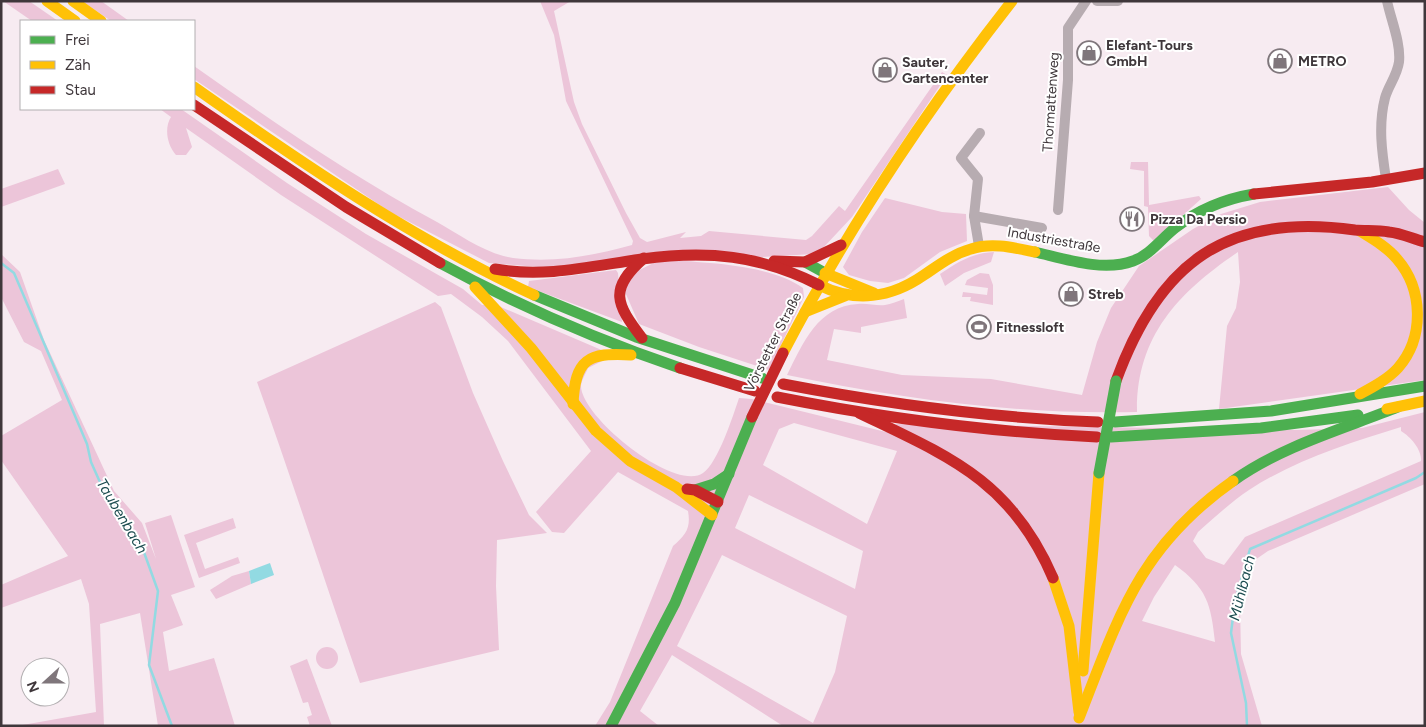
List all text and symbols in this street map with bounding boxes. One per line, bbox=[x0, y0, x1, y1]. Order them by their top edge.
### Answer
legend bbox=[20, 20, 195, 110]
text: Frei bbox=[65, 31, 90, 49]
place label: Elefant-Tours GmbH bbox=[1106, 37, 1193, 70]
shop icon: Elefant-Tours GmbH bbox=[1076, 40, 1102, 66]
shop icon: METRO bbox=[1267, 48, 1293, 74]
street label: Thormattenweg bbox=[1039, 52, 1063, 152]
place label: METRO bbox=[1298, 53, 1346, 70]
place label: Sauter, Gartencenter bbox=[902, 54, 989, 87]
text: Zäh bbox=[65, 56, 91, 74]
shop icon: Sauter, Gartencenter bbox=[872, 57, 898, 83]
text: Stau bbox=[65, 81, 96, 99]
restaurant icon: Pizza Da Persio bbox=[1119, 206, 1145, 232]
place label: Pizza Da Persio bbox=[1150, 211, 1247, 228]
street label: Industriestraße bbox=[1006, 223, 1102, 257]
shop icon: Streb bbox=[1058, 281, 1084, 307]
place label: Streb bbox=[1088, 286, 1124, 303]
street label: Vörstetter Straße bbox=[741, 289, 805, 394]
sports icon: Fitnessloft bbox=[966, 314, 992, 340]
place label: Fitnessloft bbox=[996, 319, 1065, 336]
water label: Taubenbach bbox=[93, 475, 151, 557]
water label: Mühlbach bbox=[1225, 553, 1259, 623]
north arrow bbox=[20, 657, 70, 707]
text: N bbox=[23, 678, 43, 695]

